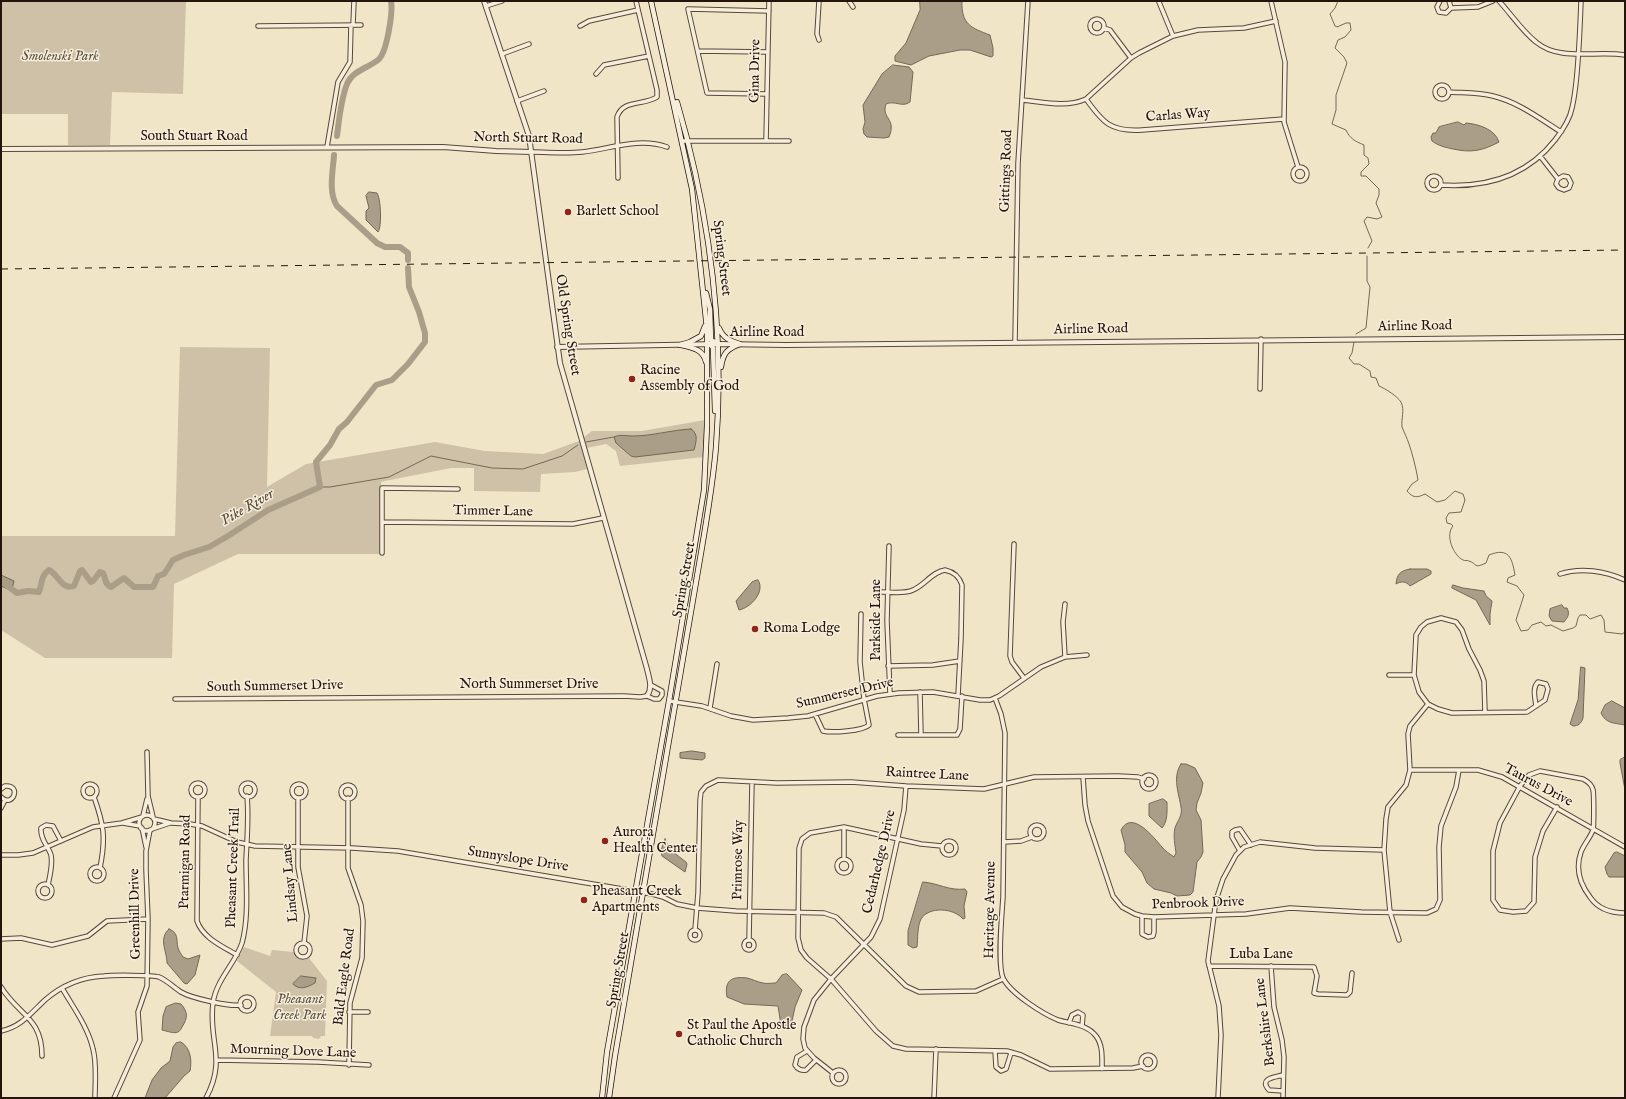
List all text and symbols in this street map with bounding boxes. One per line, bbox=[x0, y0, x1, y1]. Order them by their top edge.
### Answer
street label: Gina Drive bbox=[747, 39, 765, 103]
park label: Smolenski Park bbox=[21, 49, 99, 65]
street label: Carlas Way bbox=[1145, 105, 1211, 127]
street label: South Stuart Road bbox=[140, 129, 248, 145]
street label: Gittings Road bbox=[997, 129, 1017, 213]
street label: North Stuart Road bbox=[473, 130, 583, 148]
place label: Barlett School bbox=[576, 204, 659, 220]
marker: Barlett School bbox=[563, 207, 573, 217]
street label: Spring Street bbox=[708, 219, 734, 297]
street label: Old Spring Street bbox=[551, 273, 583, 377]
street label: Airline Road bbox=[1378, 318, 1452, 336]
street label: Airline Road bbox=[1054, 321, 1128, 339]
street label: Airline Road bbox=[730, 325, 804, 341]
place label: Racine Assembly of God bbox=[640, 363, 739, 396]
marker: Racine Assembly of God bbox=[627, 374, 637, 384]
water label: Pike River bbox=[218, 486, 278, 530]
street label: Timmer Lane bbox=[453, 503, 533, 521]
street label: Spring Street bbox=[670, 541, 700, 619]
street label: Parkside Lane bbox=[869, 579, 885, 661]
place label: Roma Lodge bbox=[763, 621, 840, 637]
marker: Roma Lodge bbox=[750, 624, 760, 634]
street label: Summerset Drive bbox=[795, 675, 895, 713]
street label: South Summerset Drive bbox=[207, 677, 343, 697]
street label: North Summerset Drive bbox=[459, 677, 599, 693]
street label: Taurus Drive bbox=[1501, 761, 1575, 811]
street label: Raintree Lane bbox=[885, 764, 969, 786]
street label: Pheasant Creek Trail bbox=[224, 807, 244, 929]
street label: Cedarhedge Drive bbox=[860, 808, 900, 916]
street label: Ptarmigan Road bbox=[177, 815, 195, 909]
street label: Primrose Way bbox=[730, 820, 748, 900]
place label: Aurora Health Center bbox=[613, 825, 697, 858]
marker: Aurora Health Center bbox=[600, 836, 610, 846]
street label: Lindsay Lane bbox=[279, 843, 303, 923]
street label: Sunnyslope Drive bbox=[466, 844, 570, 876]
street label: Heritage Avenue bbox=[982, 861, 1000, 959]
street label: Greenhill Drive bbox=[127, 868, 145, 960]
place label: Pheasant Creek Apartments bbox=[592, 884, 682, 916]
street label: Penbrook Drive bbox=[1151, 894, 1245, 914]
marker: Pheasant Creek Apartments bbox=[579, 895, 589, 905]
street label: Bald Eagle Road bbox=[331, 927, 359, 1027]
street label: Spring Street bbox=[604, 931, 634, 1009]
street label: Luba Lane bbox=[1229, 947, 1293, 963]
street label: Berkshire Lane bbox=[1252, 977, 1280, 1067]
park label: Pheasant Creek Park bbox=[273, 992, 327, 1024]
place label: St Paul the Apostle Catholic Church bbox=[687, 1018, 796, 1050]
marker: St Paul the Apostle Catholic Church bbox=[674, 1029, 684, 1039]
street label: Mourning Dove Lane bbox=[230, 1041, 356, 1063]

